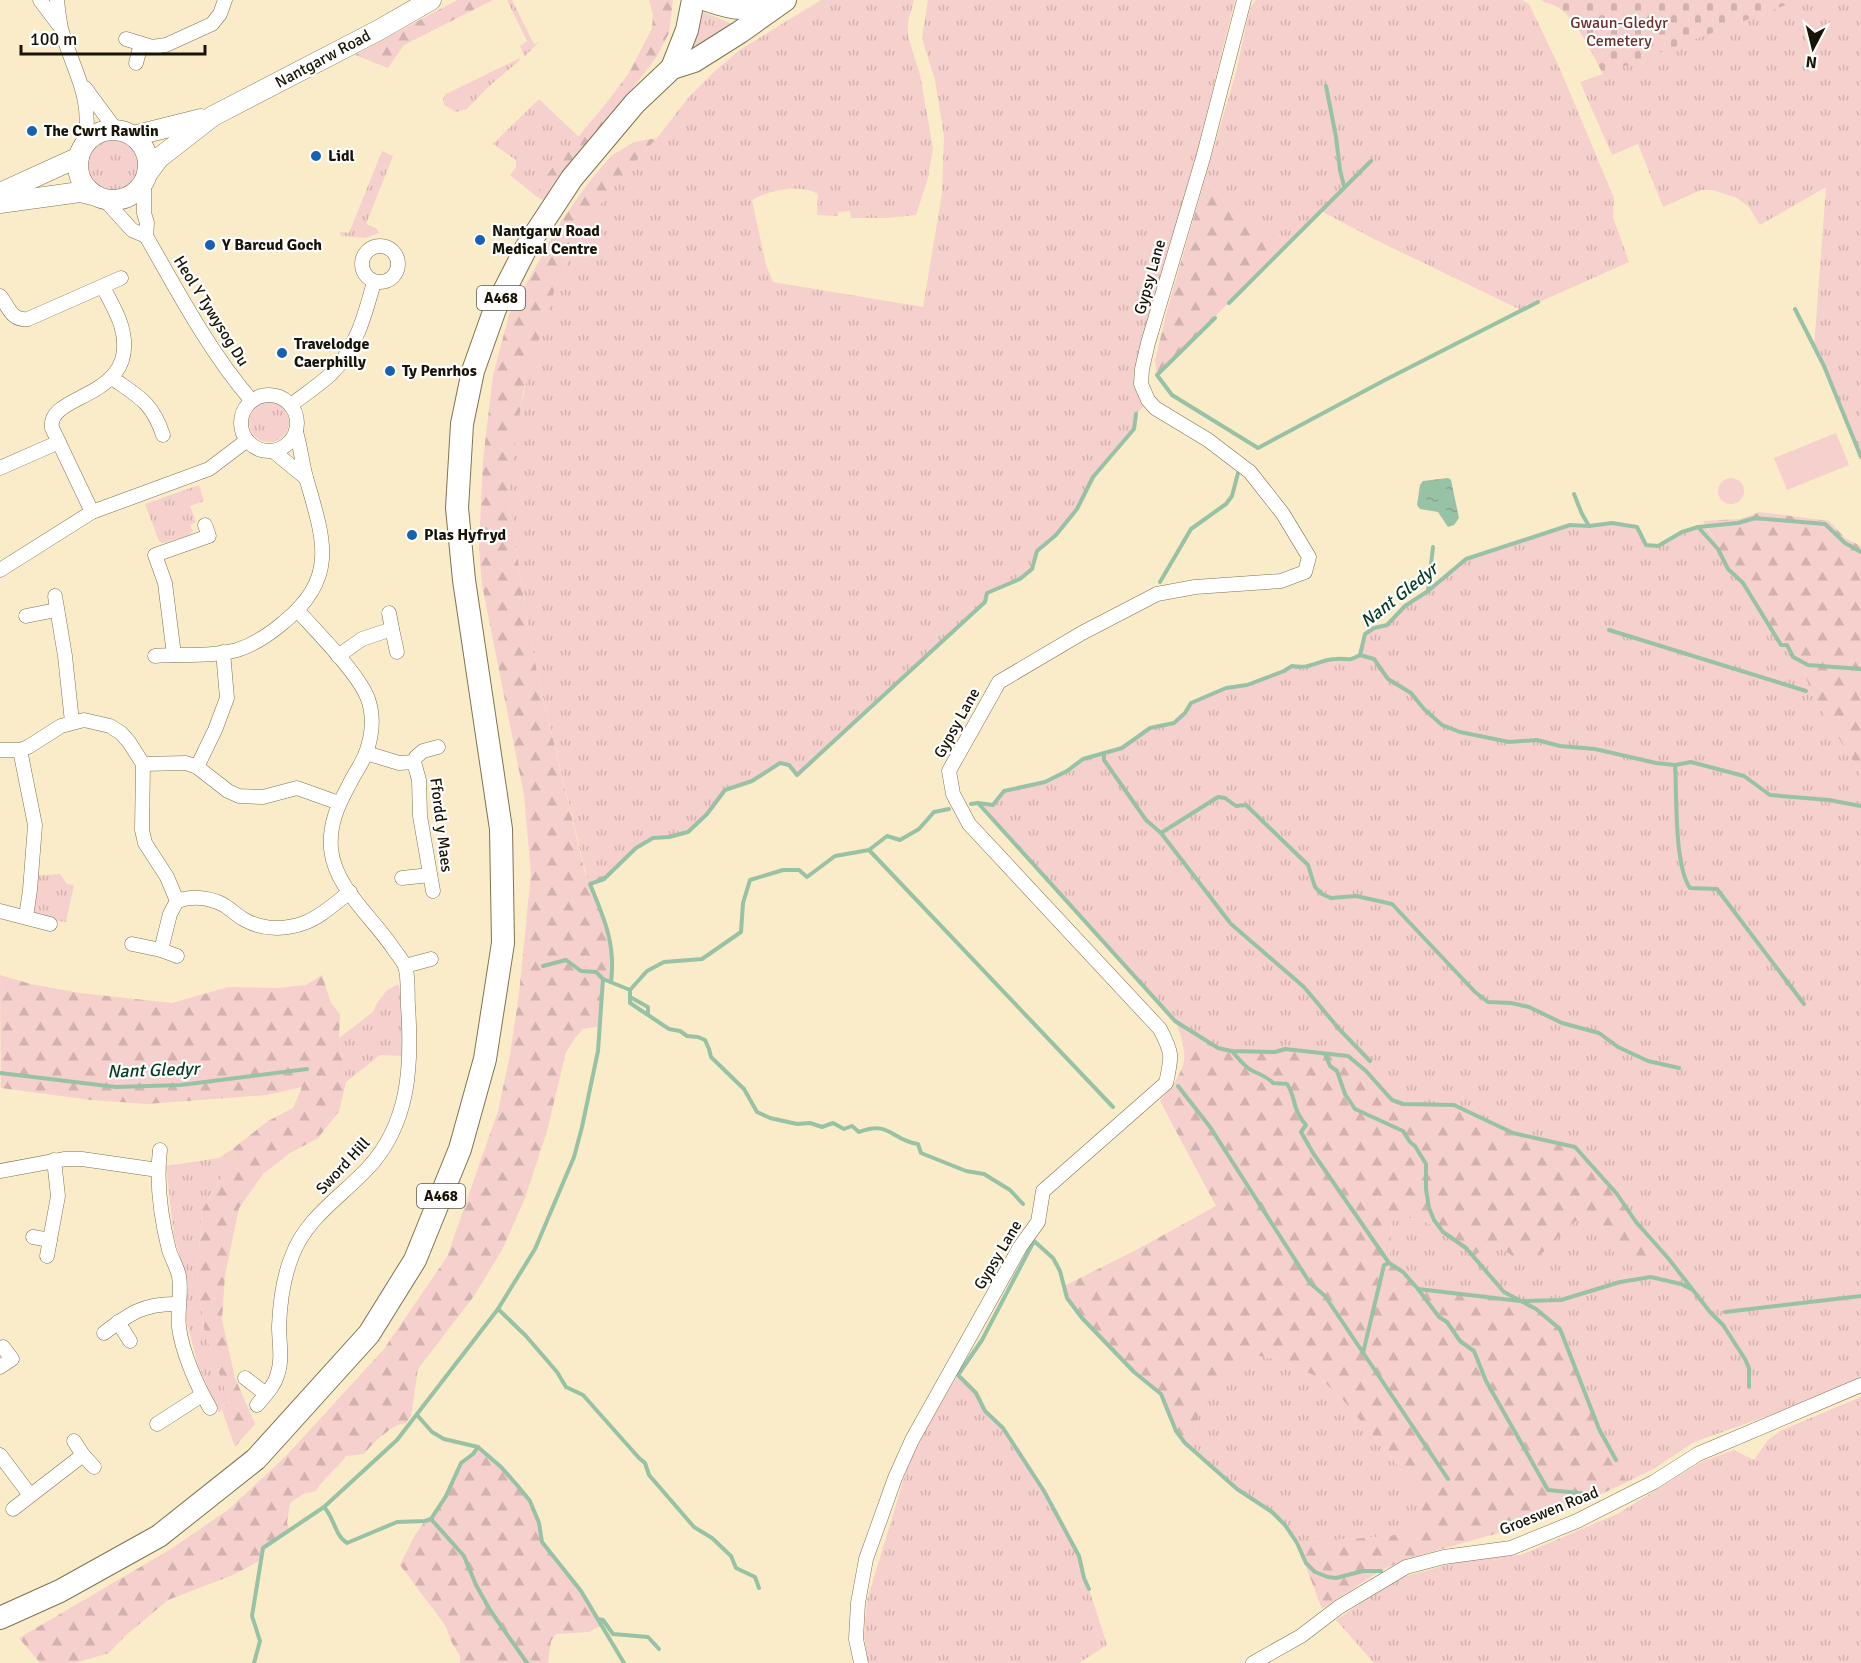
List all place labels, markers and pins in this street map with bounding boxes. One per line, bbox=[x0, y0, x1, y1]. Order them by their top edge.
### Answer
place label: The Cwrt Rawlin bbox=[44, 121, 159, 141]
marker: The Cwrt Rawlin bbox=[25, 124, 39, 138]
place label: Lidl bbox=[328, 146, 355, 166]
marker: Lidl bbox=[309, 149, 323, 163]
place label: Nantgarw Road Medical Centre bbox=[492, 221, 600, 259]
marker: Nantgarw Road Medical Centre bbox=[473, 233, 487, 247]
place label: Y Barcud Goch bbox=[221, 235, 322, 255]
marker: Y Barcud Goch bbox=[203, 238, 217, 252]
place label: Travelodge Caerphilly bbox=[294, 334, 369, 372]
marker: Travelodge Caerphilly bbox=[275, 346, 289, 360]
place label: Ty Penrhos bbox=[402, 361, 477, 381]
marker: Ty Penrhos bbox=[383, 364, 397, 378]
place label: Plas Hyfryd bbox=[424, 525, 507, 545]
marker: Plas Hyfryd bbox=[405, 528, 419, 542]

